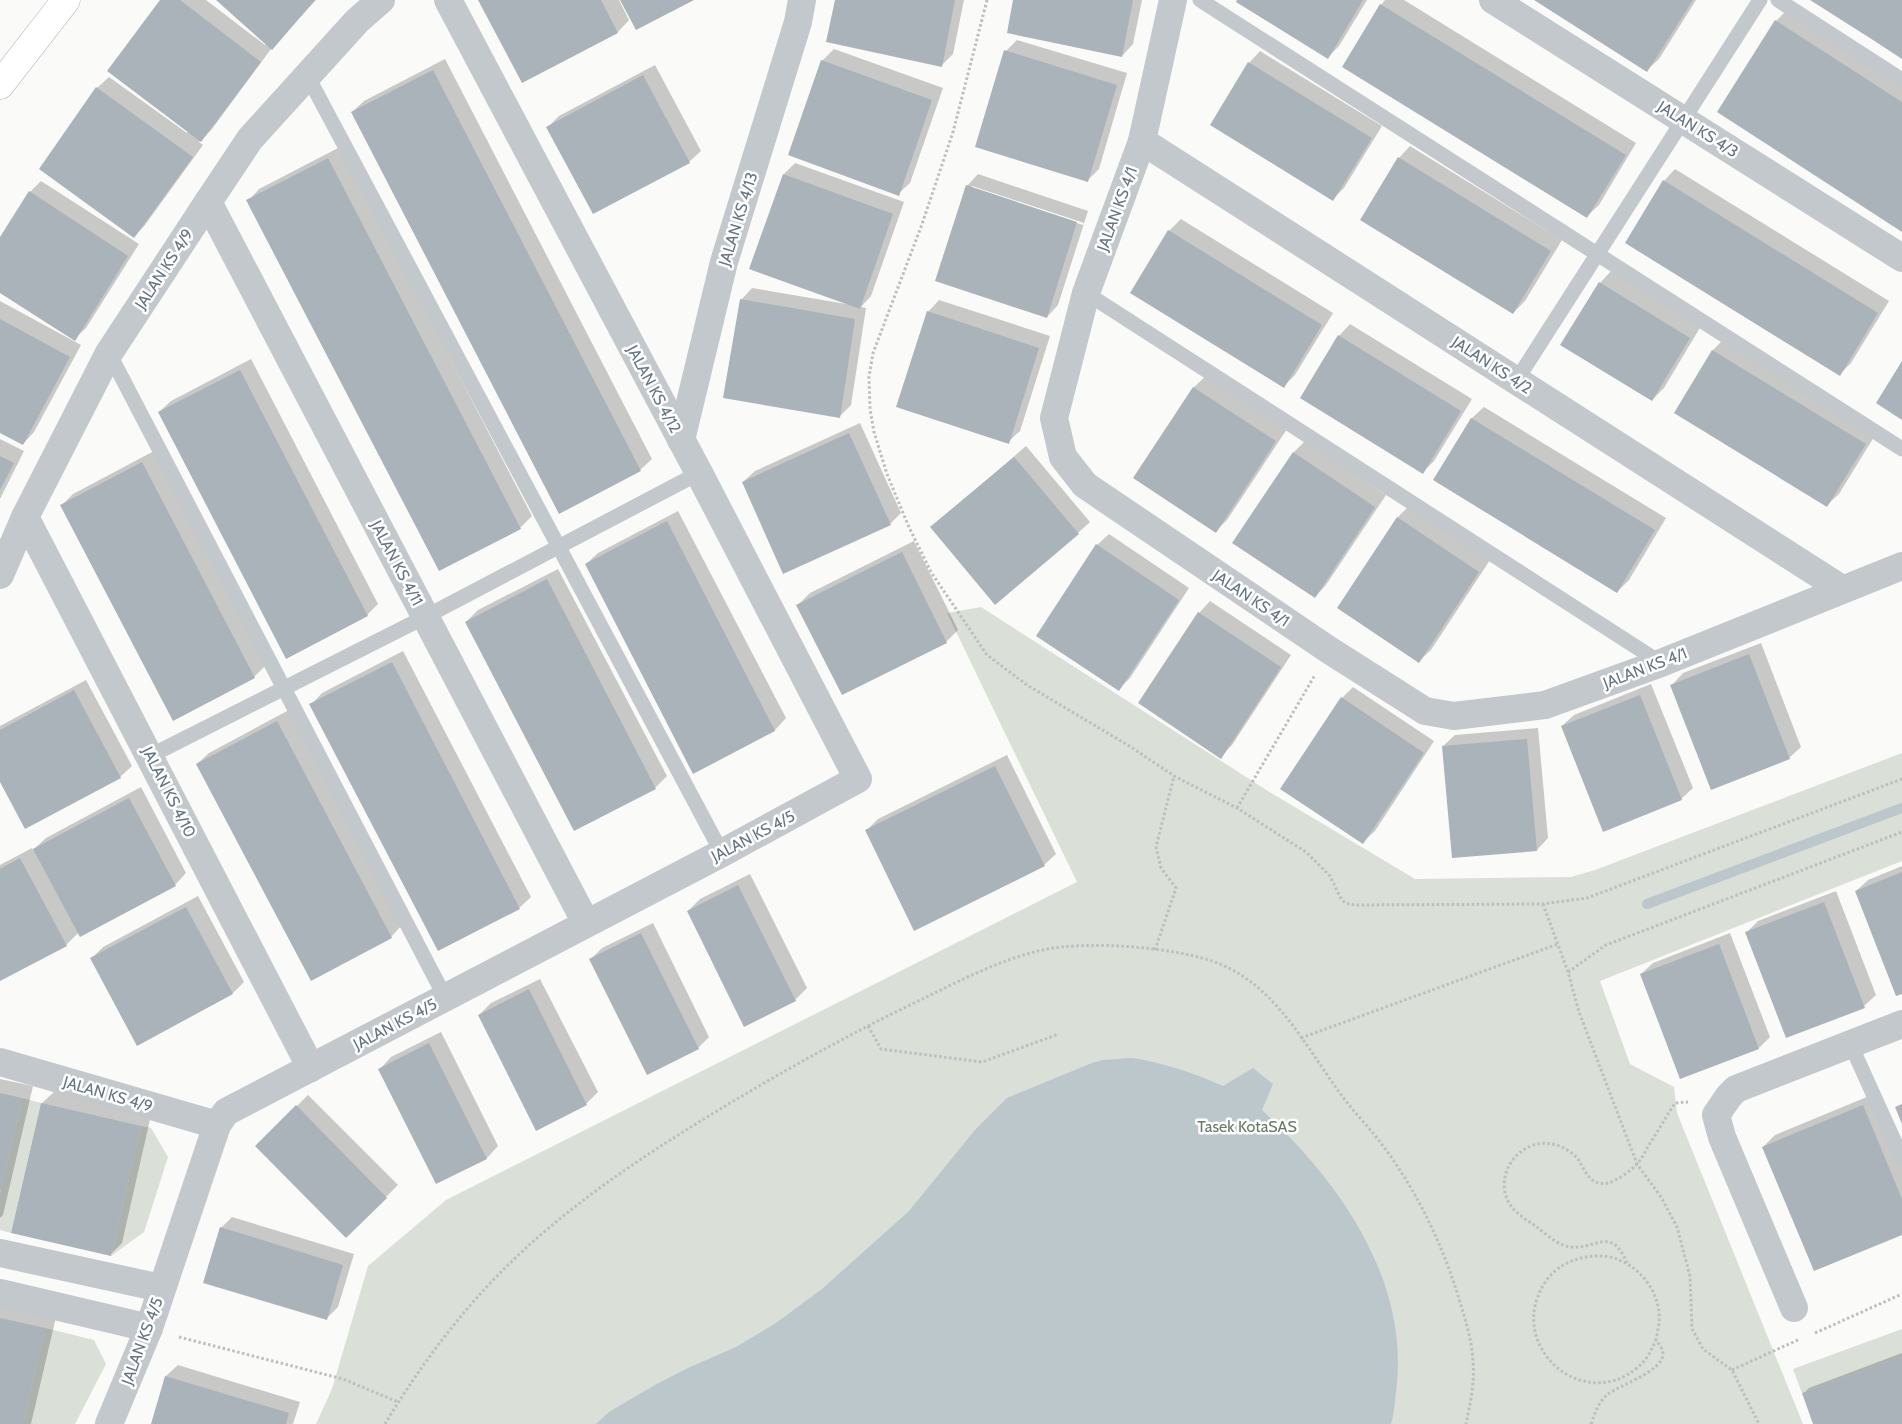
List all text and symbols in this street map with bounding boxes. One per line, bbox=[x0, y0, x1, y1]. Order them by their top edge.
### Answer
street label: JALAN KS 4/3 bbox=[1653, 96, 1742, 161]
street label: JALAN KS 4/1 bbox=[1093, 164, 1141, 255]
street label: JALAN KS 4/13 bbox=[714, 170, 761, 269]
street label: JALAN KS 4/9 bbox=[130, 225, 197, 314]
street label: JALAN KS 4/2 bbox=[1448, 332, 1535, 398]
street label: JALAN KS 4/12 bbox=[622, 341, 685, 436]
street label: JALAN KS 4/11 bbox=[366, 516, 427, 609]
street label: JALAN KS 4/1 bbox=[1208, 565, 1293, 631]
street label: JALAN KS 4/1 bbox=[1599, 643, 1690, 693]
street label: JALAN KS 4/10 bbox=[138, 743, 200, 841]
street label: JALAN KS 4/5 bbox=[707, 806, 798, 866]
street label: JALAN KS 4/5 bbox=[349, 994, 440, 1054]
street label: JALAN KS 4/9 bbox=[60, 1072, 155, 1116]
park label: Tasek KotaSAS bbox=[1197, 1117, 1297, 1136]
street label: JALAN KS 4/5 bbox=[117, 1295, 167, 1388]

